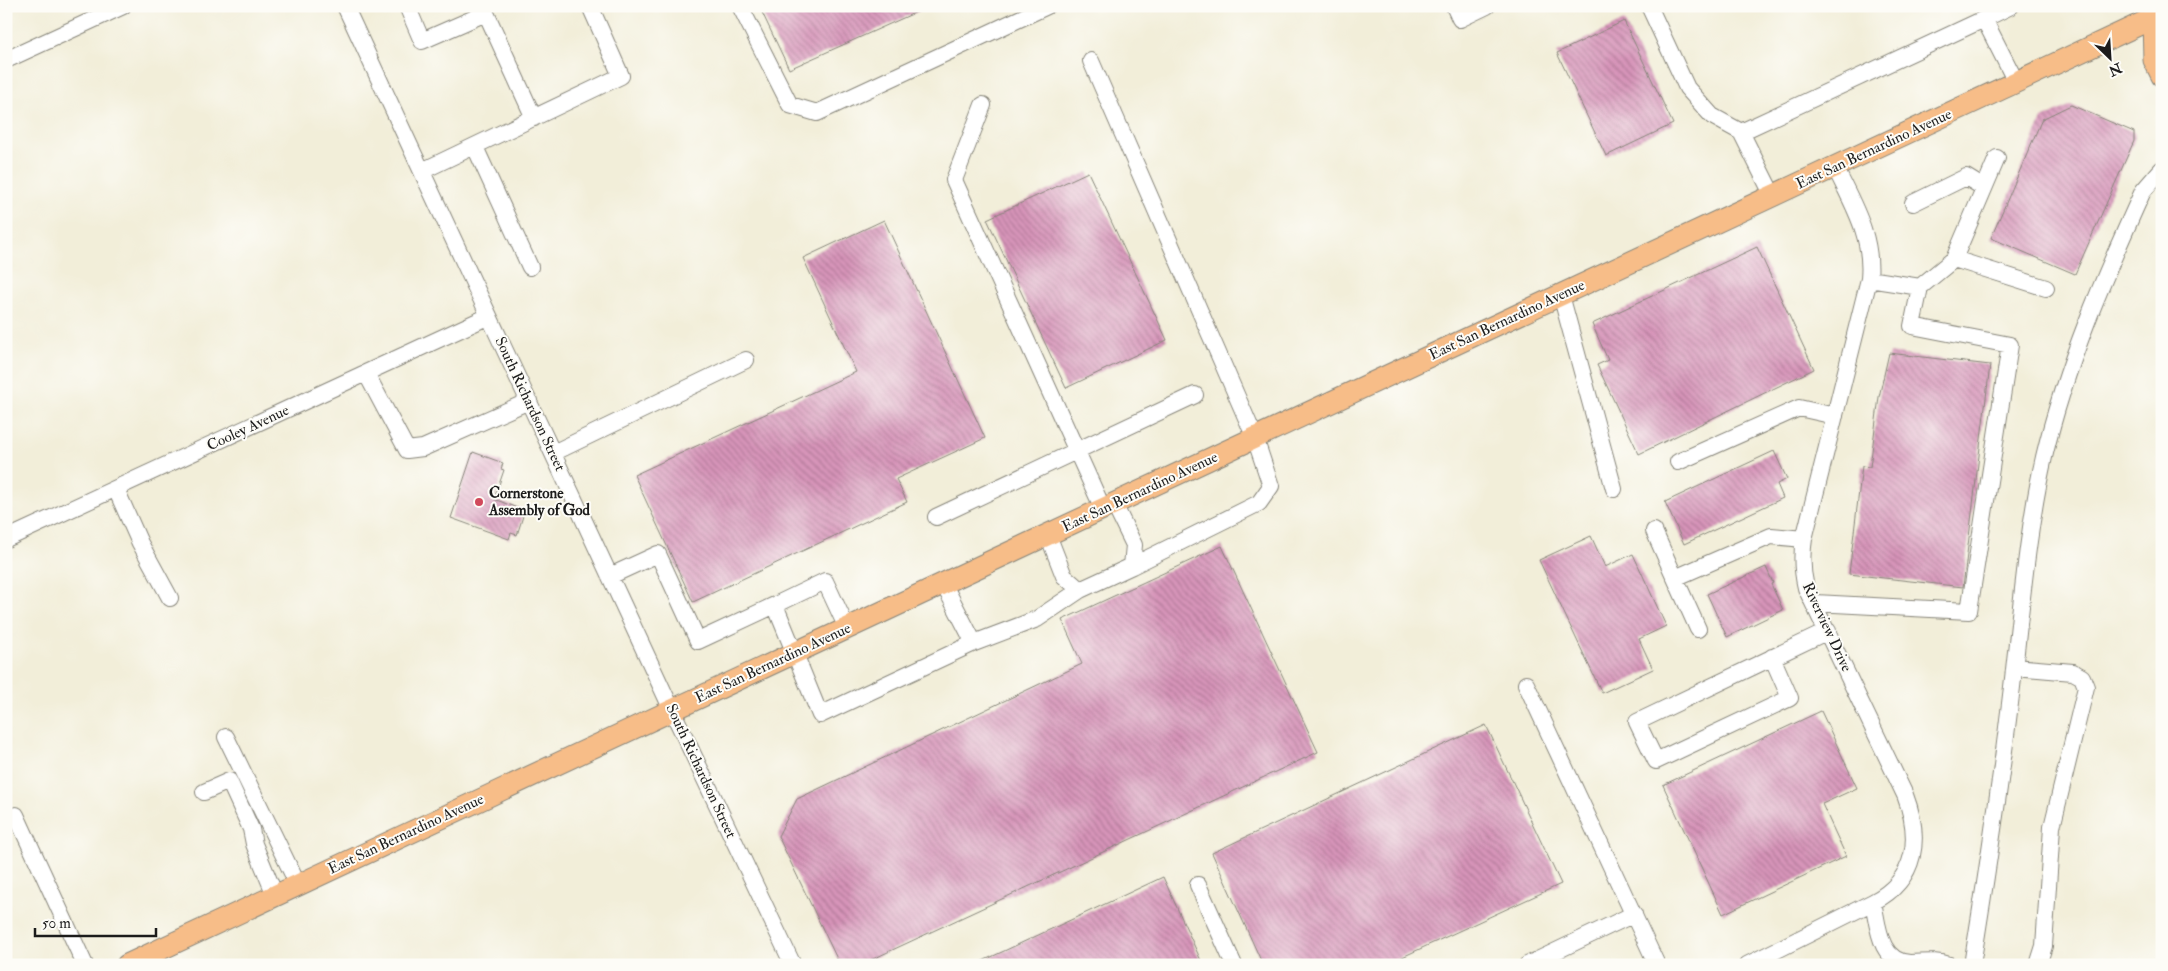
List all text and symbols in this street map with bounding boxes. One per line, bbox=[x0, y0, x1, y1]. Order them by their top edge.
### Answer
north arrow bbox=[2086, 32, 2136, 82]
text: N bbox=[2106, 59, 2125, 80]
street label: East San Bernardino Avenue bbox=[1793, 105, 1955, 193]
street label: East San Bernardino Avenue bbox=[1426, 276, 1588, 364]
street label: South Richardson Street bbox=[490, 334, 570, 474]
street label: Cooley Avenue bbox=[204, 401, 292, 455]
street label: East San Bernardino Avenue bbox=[1059, 448, 1221, 536]
place label: Cornerstone Assembly of God bbox=[488, 484, 591, 521]
marker: Cornerstone Assembly of God bbox=[473, 496, 485, 508]
street label: Riverview Drive bbox=[1798, 579, 1856, 675]
street label: East San Bernardino Avenue bbox=[692, 619, 854, 707]
street label: South Richardson Street bbox=[661, 701, 741, 841]
street label: East San Bernardino Avenue bbox=[325, 790, 487, 878]
scale bar bbox=[35, 906, 156, 938]
text: 50 m bbox=[42, 914, 71, 933]

